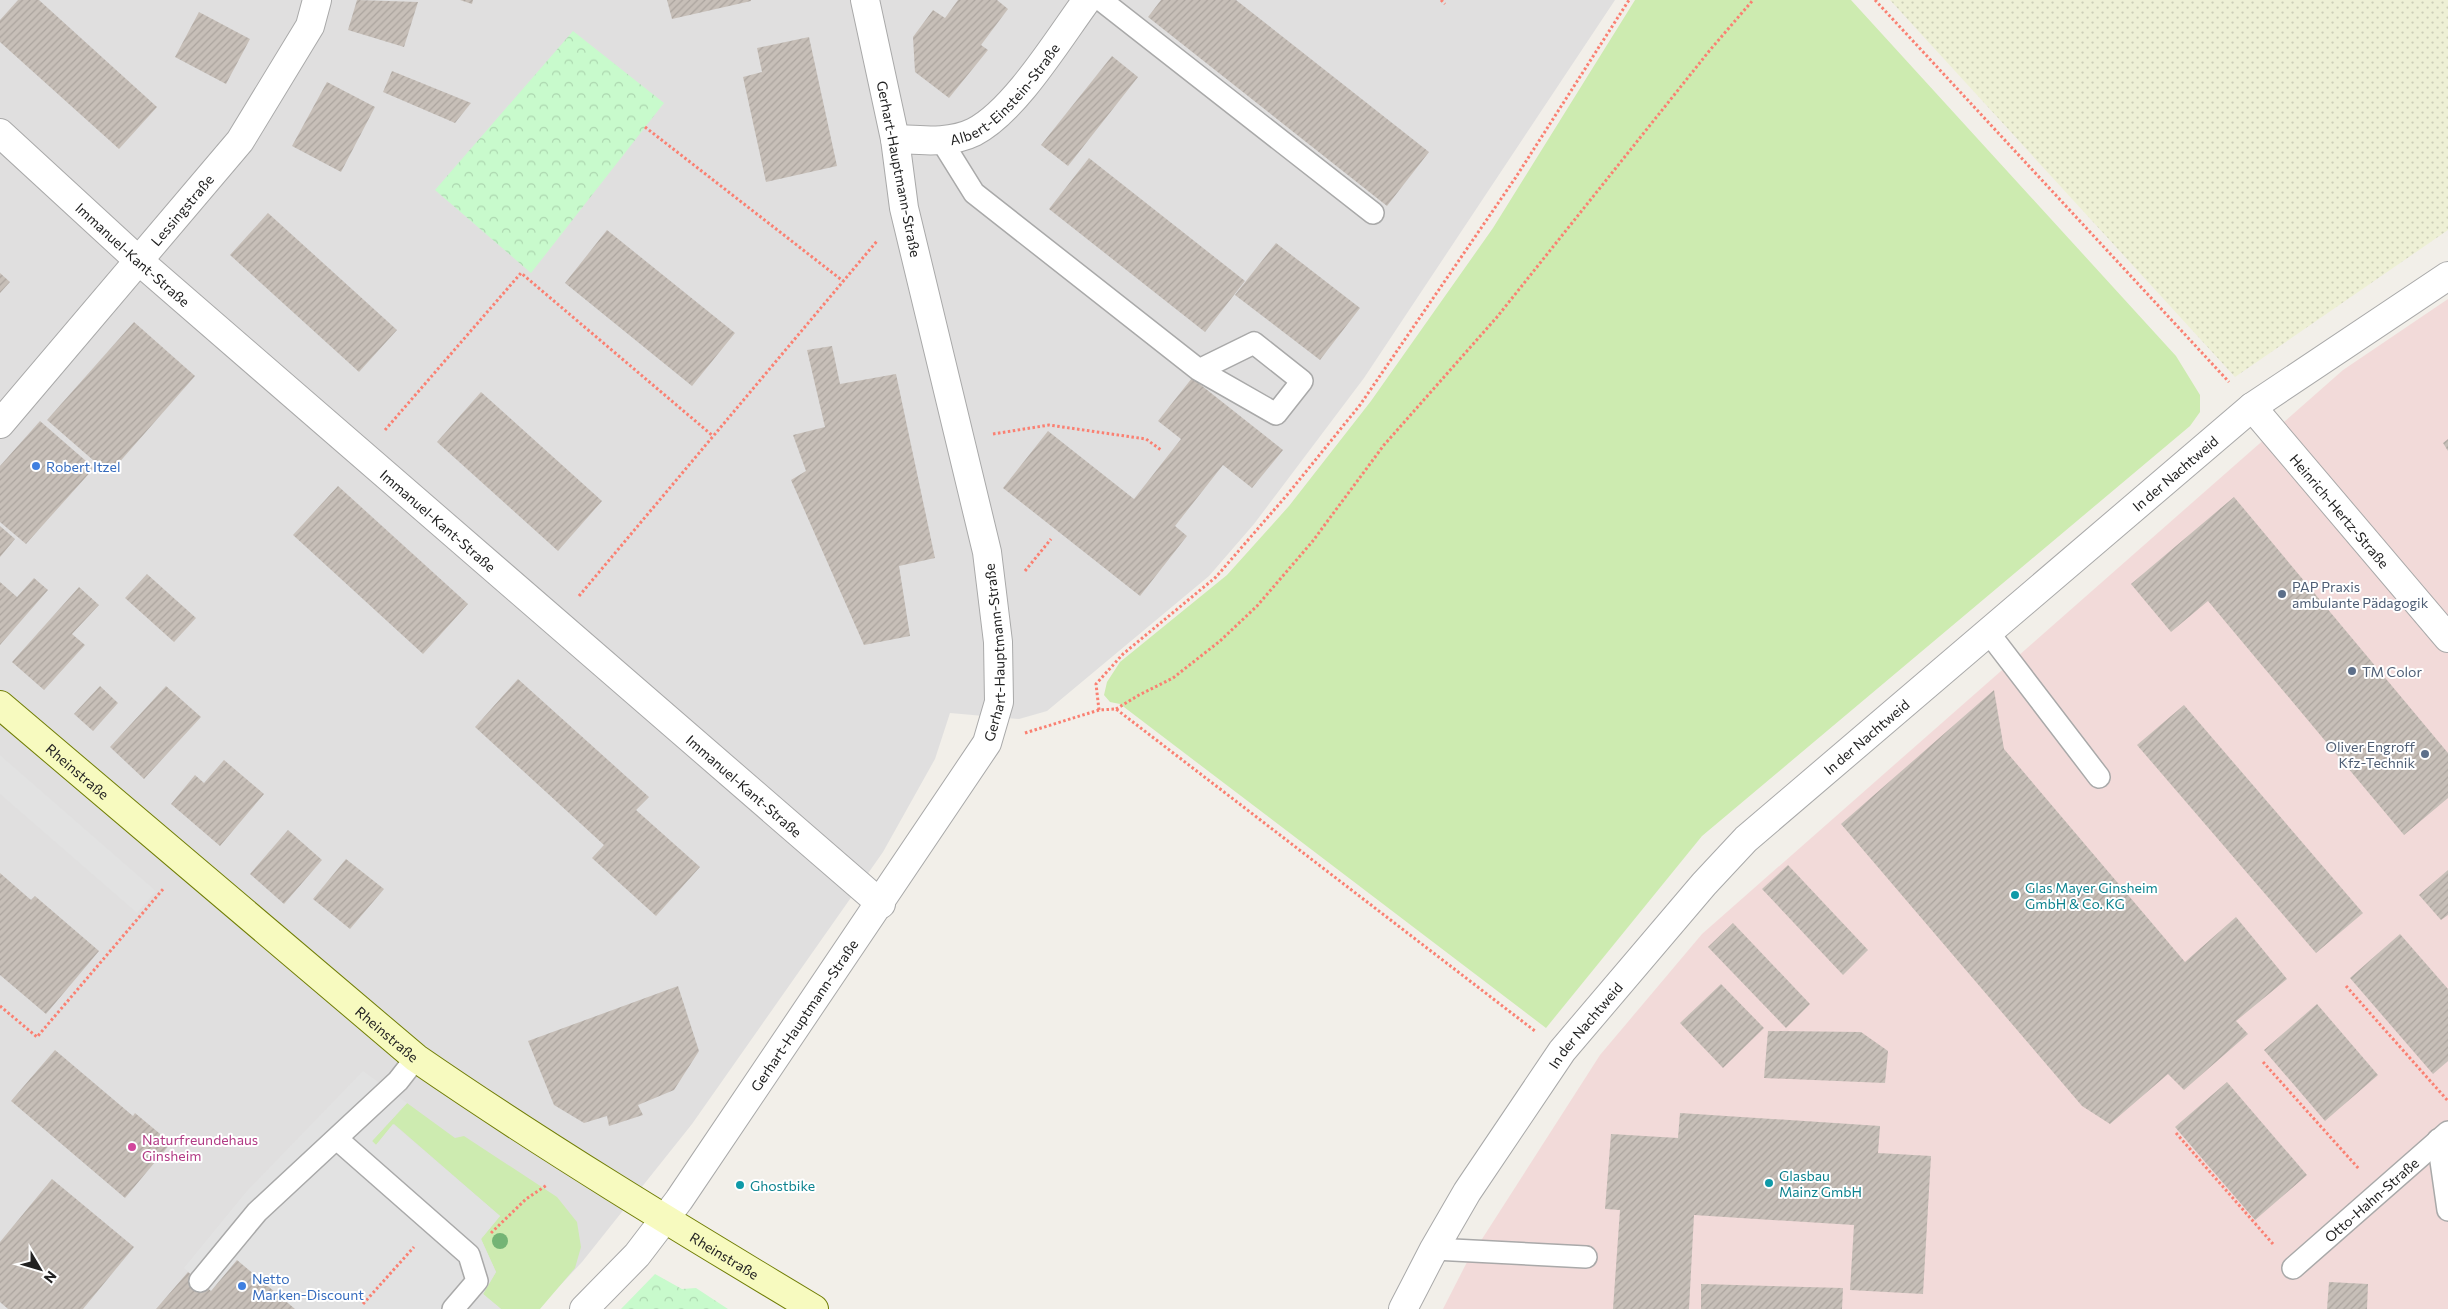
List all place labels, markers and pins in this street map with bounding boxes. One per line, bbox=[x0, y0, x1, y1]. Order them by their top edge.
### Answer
place label: Robert Itzel bbox=[46, 458, 121, 475]
marker: Robert Itzel bbox=[30, 460, 42, 472]
place label: PAP Praxis ambulante Pädagogik bbox=[2292, 578, 2429, 611]
marker: PAP Praxis ambulante Pädagogik bbox=[2276, 588, 2288, 600]
place label: TM Color bbox=[2362, 663, 2422, 680]
marker: TM Color bbox=[2346, 665, 2358, 677]
place label: Oliver Engroff Kfz-Technik bbox=[2326, 738, 2415, 771]
marker: Oliver Engroff Kfz-Technik bbox=[2419, 748, 2431, 760]
place label: Glas Mayer Ginsheim GmbH & Co. KG bbox=[2025, 879, 2158, 912]
marker: Glas Mayer Ginsheim GmbH & Co. KG bbox=[2009, 889, 2021, 901]
place label: Naturfreundehaus Ginsheim bbox=[142, 1131, 258, 1164]
marker: Naturfreundehaus Ginsheim bbox=[126, 1141, 138, 1153]
place label: Glasbau Mainz GmbH bbox=[1779, 1167, 1862, 1200]
place label: Ghostbike bbox=[750, 1177, 815, 1194]
marker: Glasbau Mainz GmbH bbox=[1763, 1177, 1775, 1189]
marker: Ghostbike bbox=[734, 1179, 746, 1191]
place label: Netto Marken-Discount bbox=[252, 1270, 364, 1303]
marker: Netto Marken-Discount bbox=[236, 1280, 248, 1292]

